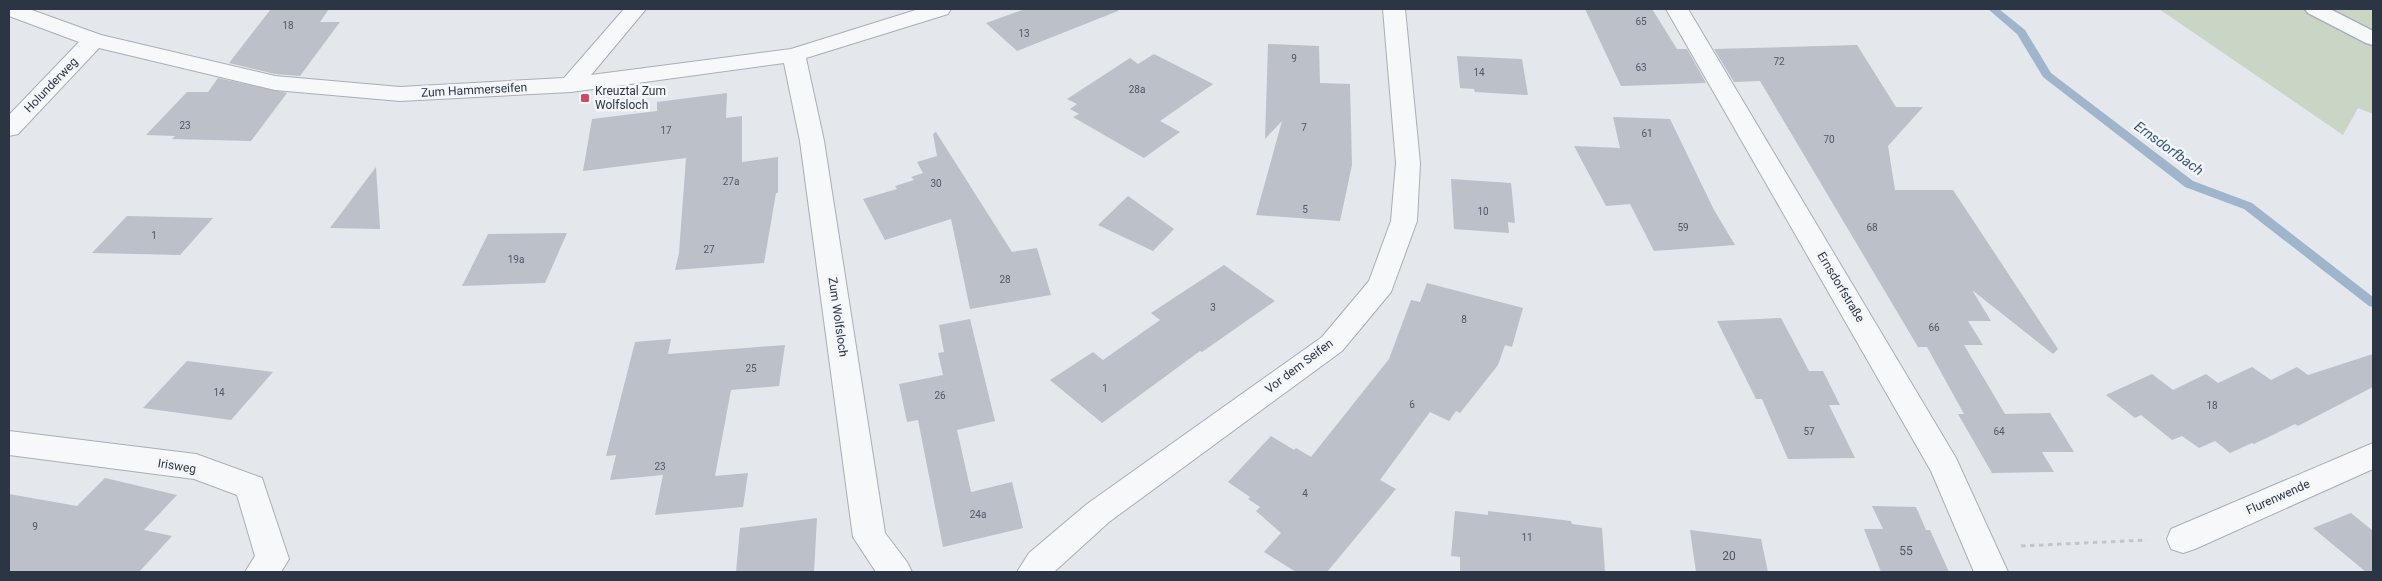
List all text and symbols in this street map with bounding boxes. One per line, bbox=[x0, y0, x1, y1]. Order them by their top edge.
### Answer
house number: 65 bbox=[1635, 16, 1647, 27]
house number: 18 bbox=[282, 20, 294, 31]
house number: 13 bbox=[1018, 28, 1030, 39]
house number: 9 bbox=[1291, 53, 1297, 64]
street label: Holunderweg bbox=[21, 55, 81, 115]
house number: 72 bbox=[1773, 56, 1785, 67]
house number: 63 bbox=[1635, 62, 1647, 73]
house number: 14 bbox=[1473, 67, 1485, 78]
street label: Zum Hammerseifen bbox=[421, 80, 527, 100]
place label: Kreuztal Zum Wolfsloch bbox=[595, 84, 666, 112]
house number: 28a bbox=[1129, 84, 1145, 95]
marker: Kreuztal Zum Wolfsloch bbox=[579, 92, 591, 104]
water label: Ernsdorfbach bbox=[2131, 118, 2207, 178]
house number: 23 bbox=[179, 120, 191, 131]
house number: 7 bbox=[1301, 122, 1307, 133]
house number: 17 bbox=[660, 125, 672, 136]
house number: 61 bbox=[1641, 128, 1653, 139]
house number: 70 bbox=[1823, 134, 1835, 145]
house number: 27a bbox=[723, 176, 739, 187]
house number: 30 bbox=[930, 178, 942, 189]
house number: 5 bbox=[1302, 204, 1308, 215]
house number: 10 bbox=[1477, 206, 1489, 217]
house number: 59 bbox=[1677, 222, 1689, 233]
house number: 68 bbox=[1866, 222, 1878, 233]
house number: 1 bbox=[151, 230, 157, 241]
house number: 27 bbox=[703, 244, 715, 255]
street label: Ernsdorfstraße bbox=[1814, 249, 1868, 325]
house number: 19a bbox=[508, 254, 524, 265]
house number: 28 bbox=[999, 274, 1011, 285]
street label: Zum Wolfsloch bbox=[825, 276, 851, 358]
house number: 3 bbox=[1210, 302, 1216, 313]
house number: 8 bbox=[1461, 314, 1467, 325]
house number: 66 bbox=[1928, 322, 1940, 333]
street label: Vor dem Seifen bbox=[1262, 336, 1336, 396]
house number: 25 bbox=[745, 363, 757, 374]
house number: 1 bbox=[1102, 383, 1108, 394]
house number: 14 bbox=[213, 387, 225, 398]
house number: 26 bbox=[934, 390, 946, 401]
house number: 6 bbox=[1409, 399, 1415, 410]
house number: 18 bbox=[2206, 400, 2218, 411]
house number: 57 bbox=[1803, 426, 1815, 437]
house number: 64 bbox=[1993, 426, 2005, 437]
street label: Irisweg bbox=[157, 456, 197, 476]
house number: 23 bbox=[654, 461, 666, 472]
street label: Flurenwende bbox=[2244, 477, 2312, 517]
house number: 4 bbox=[1302, 488, 1308, 499]
house number: 24a bbox=[970, 509, 986, 520]
house number: 9 bbox=[32, 521, 38, 532]
house number: 11 bbox=[1521, 532, 1533, 543]
house number: 55 bbox=[1899, 544, 1913, 558]
house number: 20 bbox=[1722, 549, 1736, 563]

